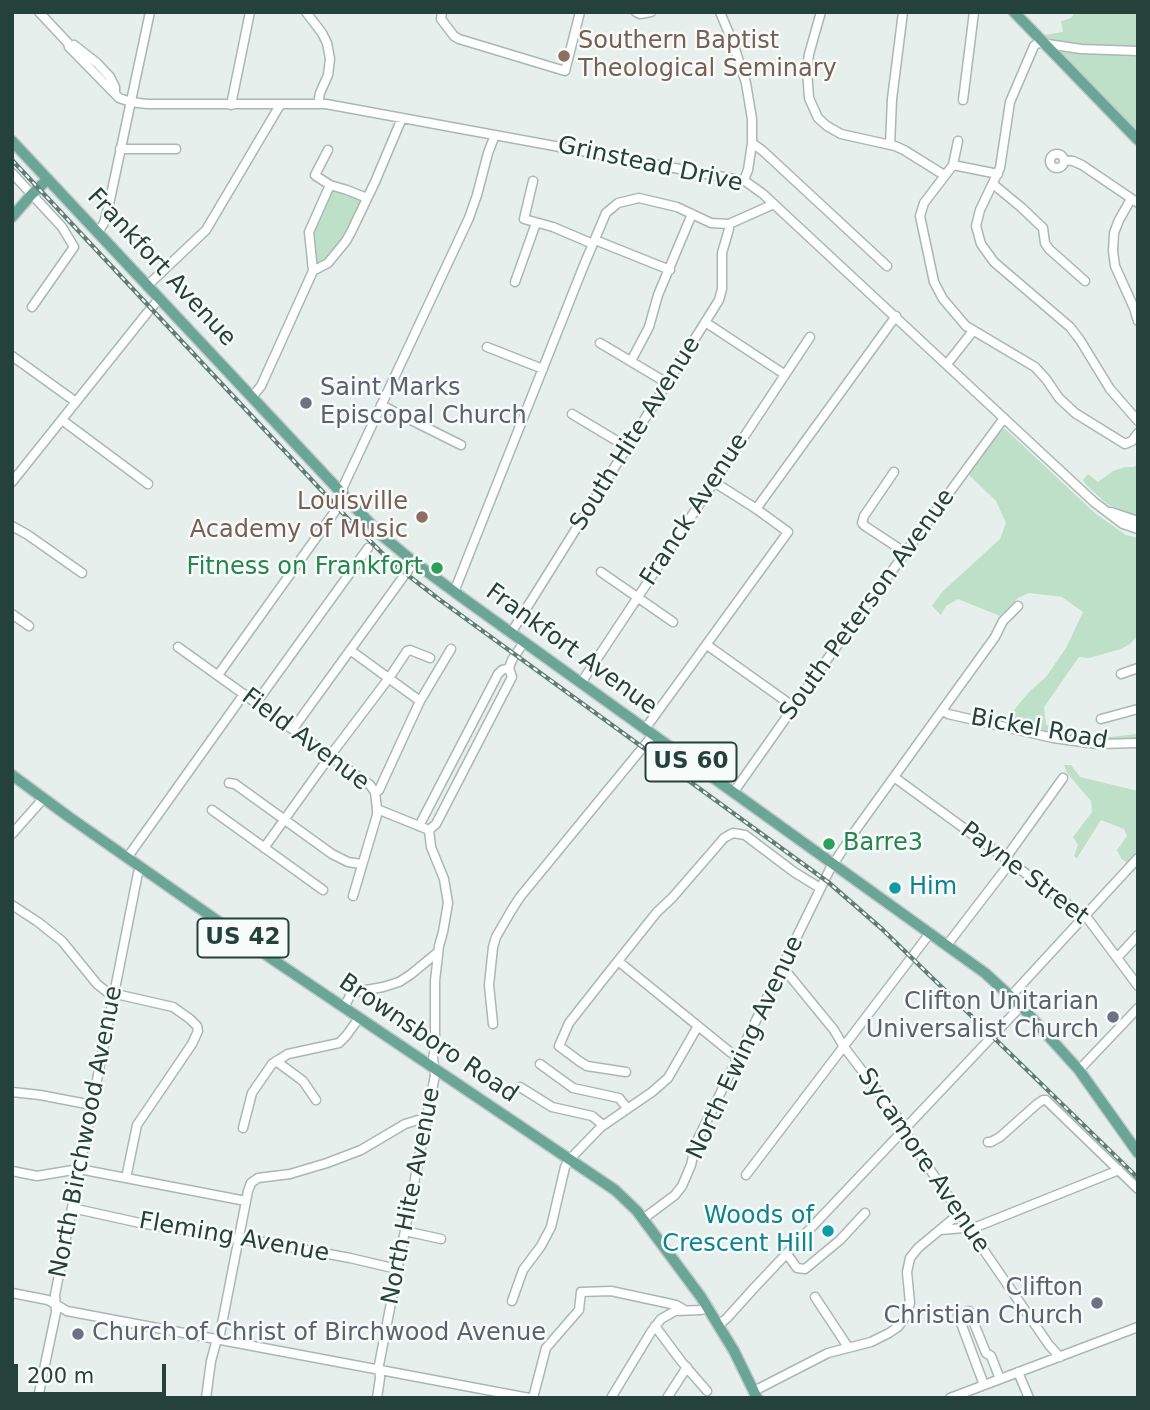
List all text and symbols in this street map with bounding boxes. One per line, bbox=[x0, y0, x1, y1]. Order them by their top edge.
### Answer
place label: Southern Baptist Theological Seminary bbox=[578, 28, 837, 84]
marker: Southern Baptist Theological Seminary bbox=[556, 48, 572, 64]
street label: Grinstead Drive bbox=[555, 131, 745, 199]
street label: Frankfort Avenue bbox=[81, 183, 241, 353]
street label: South Hite Avenue bbox=[565, 332, 707, 536]
place label: Saint Marks Episcopal Church bbox=[320, 375, 527, 431]
marker: Saint Marks Episcopal Church bbox=[298, 395, 314, 411]
street label: Franck Avenue bbox=[635, 428, 755, 592]
street label: South Peterson Avenue bbox=[774, 484, 962, 726]
place label: Louisville Academy of Music bbox=[190, 489, 408, 545]
marker: Louisville Academy of Music bbox=[414, 509, 430, 525]
place label: Fitness on Frankfort bbox=[187, 554, 423, 582]
marker: Fitness on Frankfort bbox=[429, 560, 445, 576]
street label: Frankfort Avenue bbox=[480, 578, 662, 722]
street label: Field Avenue bbox=[236, 683, 374, 797]
street label: Bickel Road bbox=[968, 704, 1110, 756]
road number: US 60 bbox=[646, 742, 736, 782]
street label: Payne Street bbox=[954, 817, 1094, 931]
place label: Barre3 bbox=[843, 830, 923, 858]
marker: Barre3 bbox=[821, 836, 837, 852]
place label: Him bbox=[909, 874, 957, 902]
marker: Him bbox=[887, 880, 903, 896]
road number: US 42 bbox=[198, 918, 288, 958]
street label: North Ewing Avenue bbox=[682, 932, 810, 1164]
street label: Brownsboro Road bbox=[333, 968, 523, 1110]
street label: North Birchwood Avenue bbox=[45, 984, 129, 1280]
place label: Clifton Unitarian Universalist Church bbox=[866, 989, 1099, 1045]
marker: Clifton Unitarian Universalist Church bbox=[1105, 1009, 1121, 1025]
street label: Sycamore Avenue bbox=[851, 1063, 995, 1259]
street label: North Hite Avenue bbox=[377, 1085, 447, 1307]
place label: Woods of Crescent Hill bbox=[662, 1203, 814, 1259]
street label: Fleming Avenue bbox=[137, 1207, 331, 1269]
marker: Woods of Crescent Hill bbox=[820, 1223, 836, 1239]
place label: Clifton Christian Church bbox=[883, 1275, 1083, 1331]
marker: Clifton Christian Church bbox=[1089, 1295, 1105, 1311]
place label: Church of Christ of Birchwood Avenue bbox=[92, 1320, 546, 1348]
marker: Church of Christ of Birchwood Avenue bbox=[70, 1326, 86, 1342]
scale bar bbox=[18, 1350, 170, 1394]
text: 200 m bbox=[27, 1364, 94, 1388]

